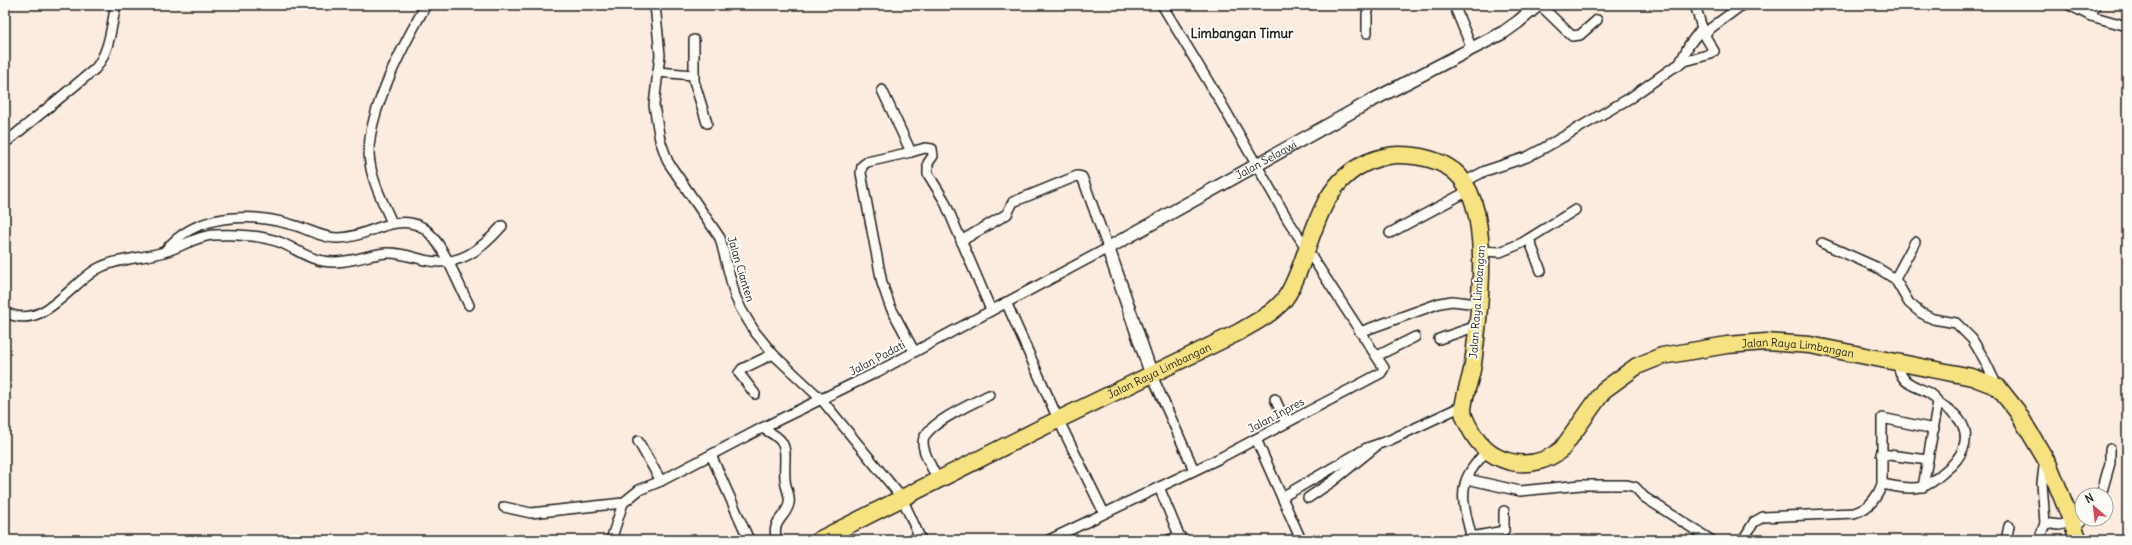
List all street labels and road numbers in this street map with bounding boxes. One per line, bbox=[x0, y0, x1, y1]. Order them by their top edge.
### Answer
street label: Jalan Selaawi bbox=[1233, 137, 1299, 182]
street label: Jalan Cianten bbox=[724, 235, 758, 303]
street label: Jalan Raya Limbangan bbox=[1466, 245, 1488, 359]
street label: Jalan Raya Limbangan bbox=[1741, 335, 1855, 361]
street label: Jalan Padati bbox=[847, 337, 907, 379]
street label: Jalan Raya Limbangan bbox=[1105, 340, 1213, 402]
street label: Jalan Inpres bbox=[1245, 394, 1307, 436]

